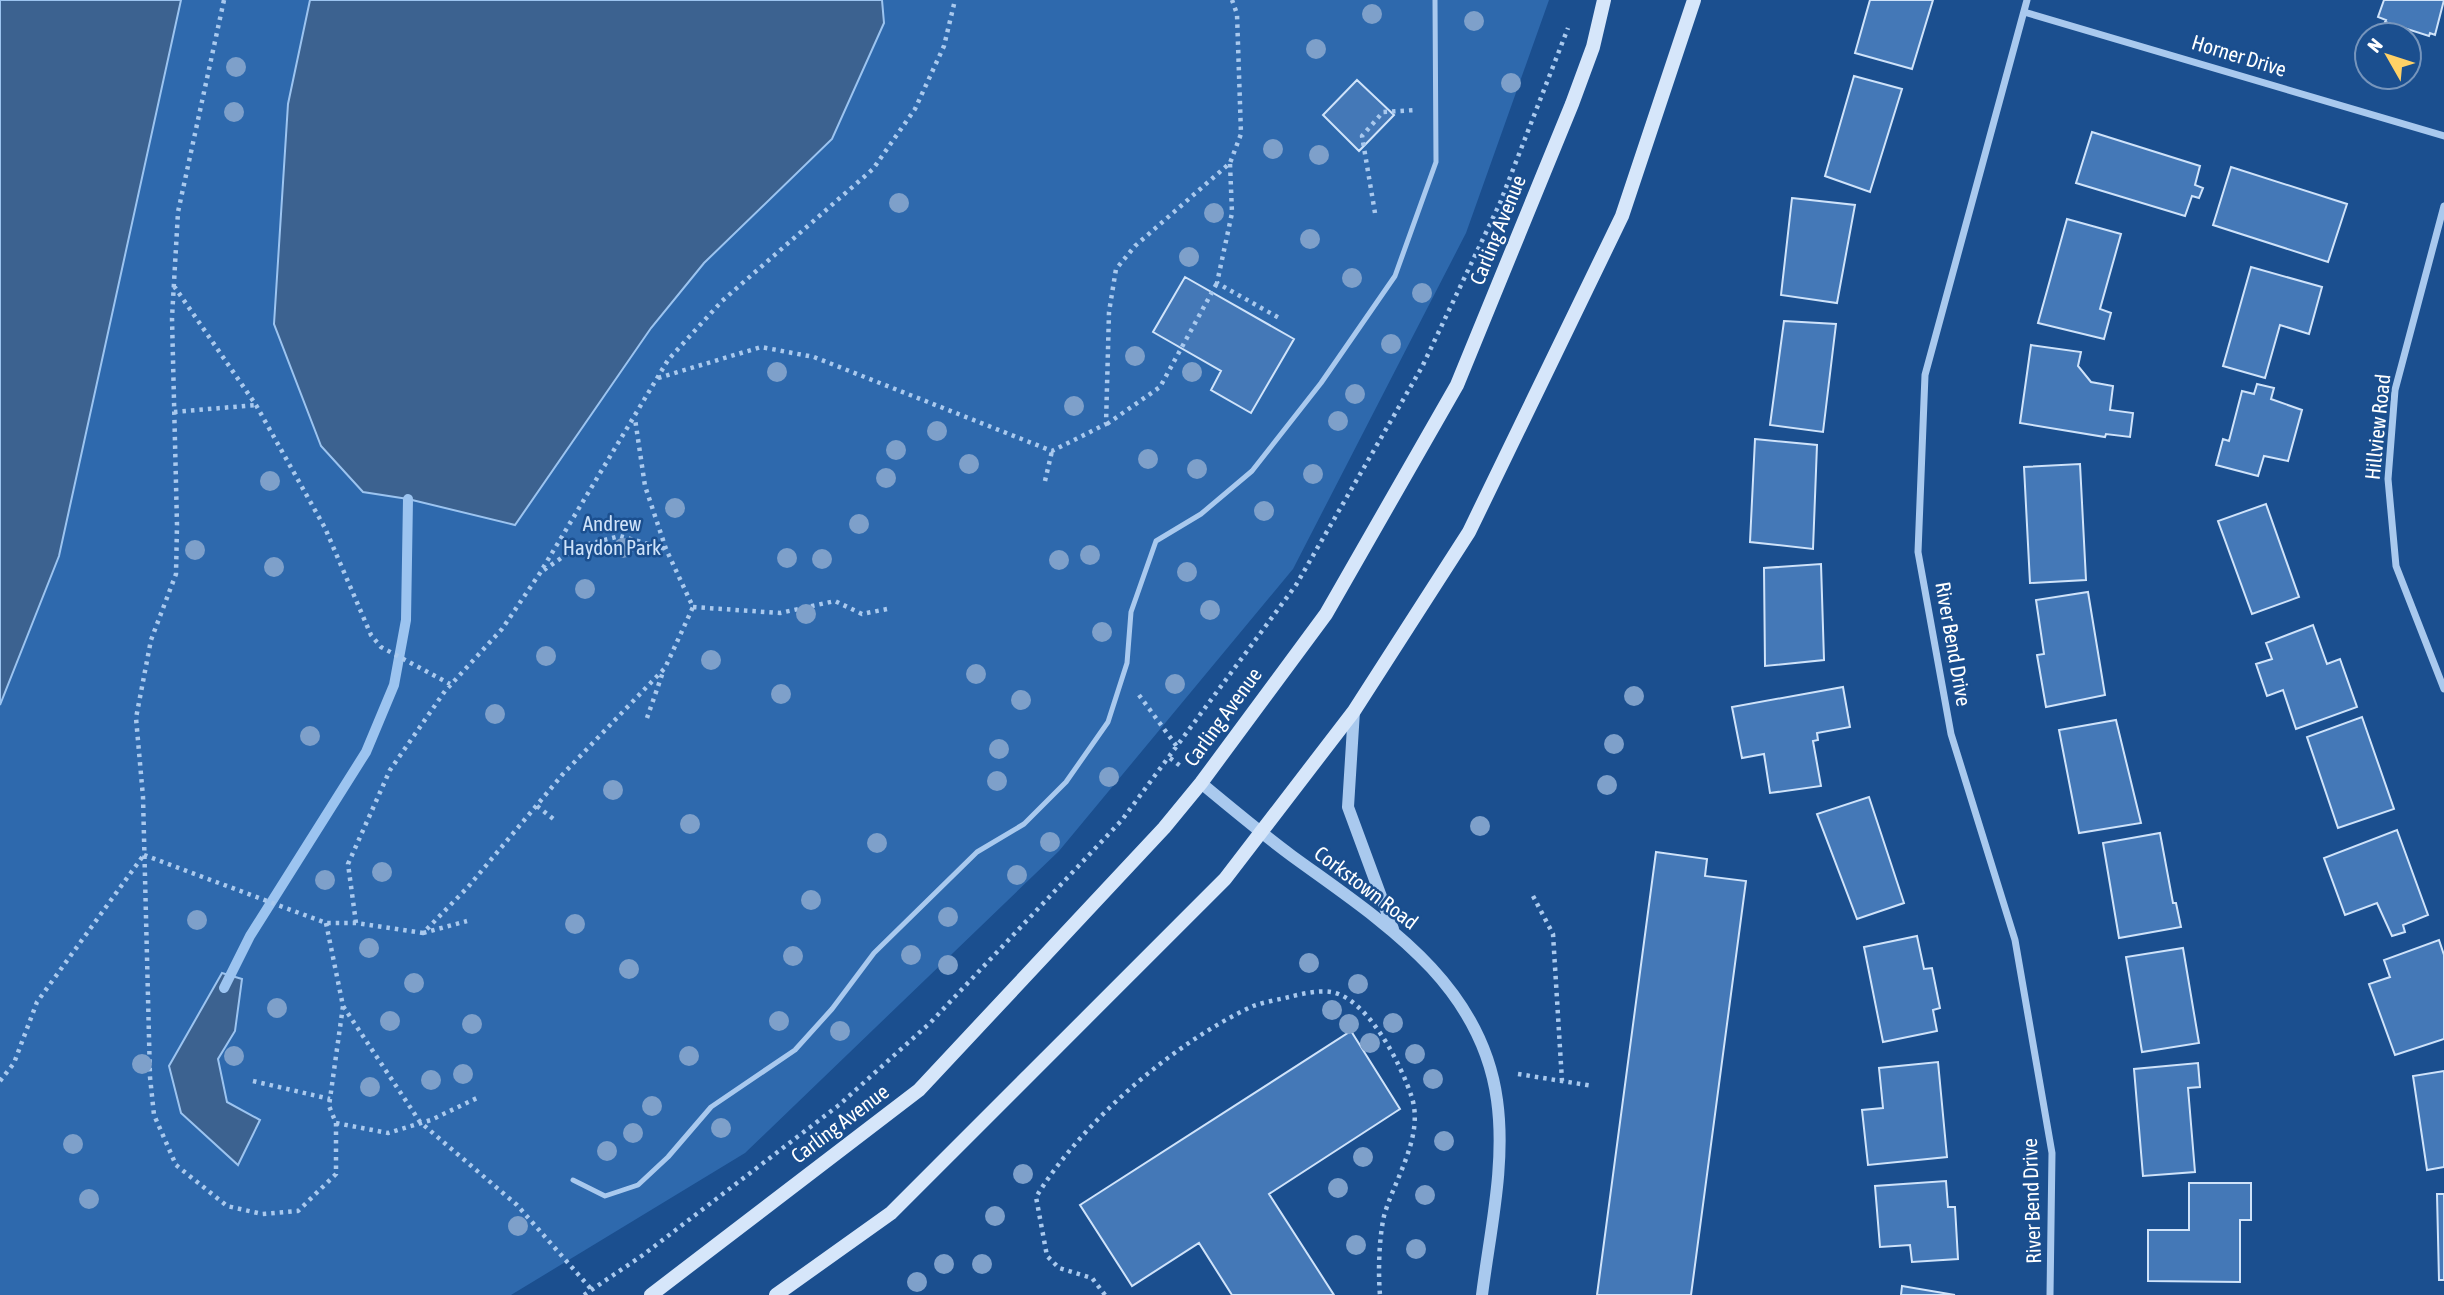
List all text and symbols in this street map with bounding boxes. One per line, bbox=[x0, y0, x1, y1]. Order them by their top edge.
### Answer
north arrow bbox=[2353, 21, 2423, 91]
street label: Horner Drive bbox=[2189, 29, 2290, 81]
text: N bbox=[2363, 34, 2387, 57]
street label: Carling Avenue bbox=[1464, 171, 1530, 288]
street label: Hillview Road bbox=[2360, 373, 2394, 481]
park label: Andrew Haydon Park bbox=[563, 511, 661, 559]
street label: River Bend Drive bbox=[1931, 580, 1977, 708]
street label: Carling Avenue bbox=[1178, 662, 1266, 770]
street label: Corkstown Road bbox=[1310, 840, 1423, 934]
street label: Carling Avenue bbox=[786, 1079, 893, 1168]
street label: River Bend Drive bbox=[2017, 1138, 2045, 1264]

